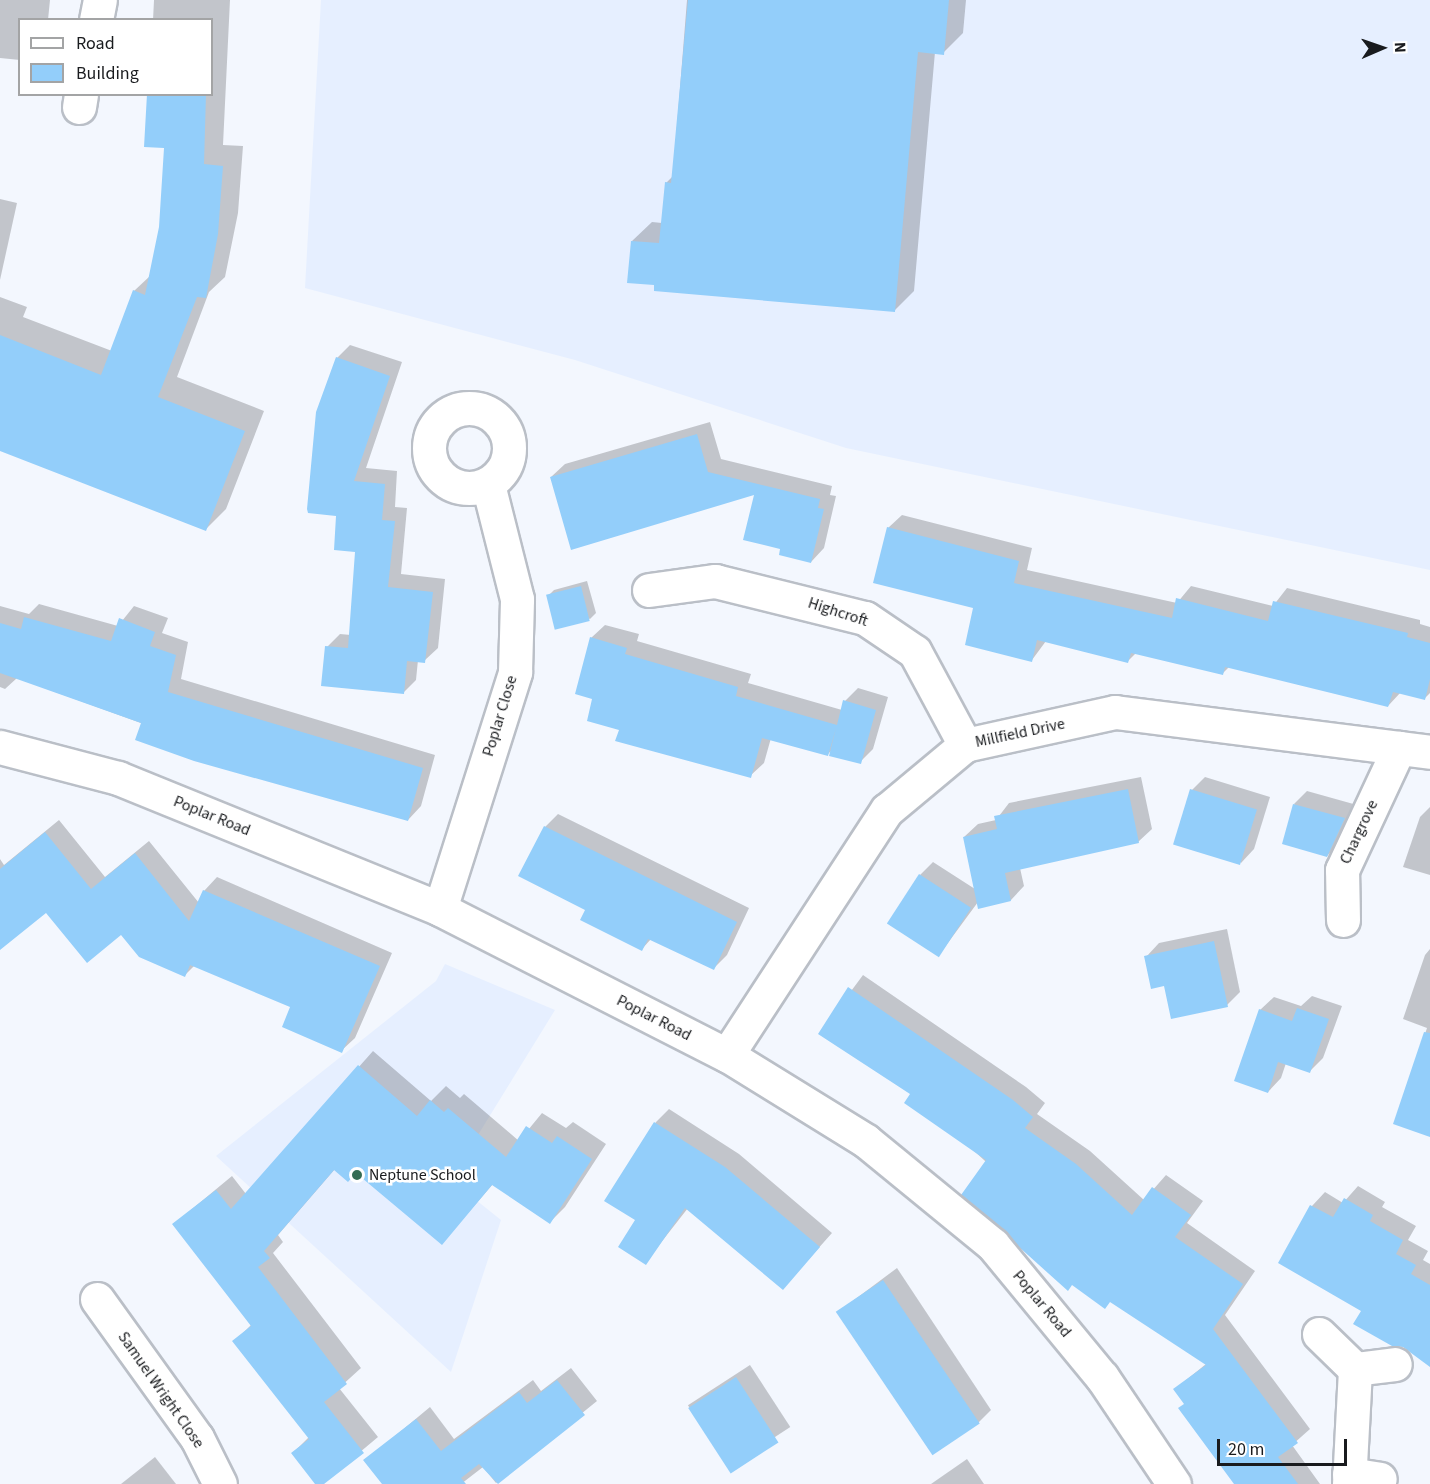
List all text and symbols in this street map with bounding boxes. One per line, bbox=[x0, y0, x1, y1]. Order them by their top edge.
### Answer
legend bbox=[18, 18, 213, 96]
north arrow bbox=[1352, 18, 1412, 78]
text: Road bbox=[76, 31, 115, 56]
text: N bbox=[1389, 42, 1411, 53]
text: Building bbox=[76, 61, 139, 86]
street label: Highcroft bbox=[806, 593, 870, 631]
street label: Poplar Close bbox=[479, 673, 521, 759]
street label: Millfield Drive bbox=[973, 714, 1067, 752]
street label: Poplar Road bbox=[171, 792, 253, 840]
street label: Chargrove bbox=[1336, 797, 1382, 867]
street label: Poplar Road bbox=[613, 991, 695, 1045]
place label: Neptune School bbox=[369, 1165, 476, 1185]
marker: Neptune School bbox=[350, 1168, 364, 1182]
street label: Poplar Road bbox=[1008, 1267, 1076, 1341]
street label: Samuel Wright Close bbox=[114, 1328, 208, 1452]
scale bar bbox=[1220, 1427, 1350, 1465]
text: 20 m bbox=[1228, 1437, 1264, 1462]

